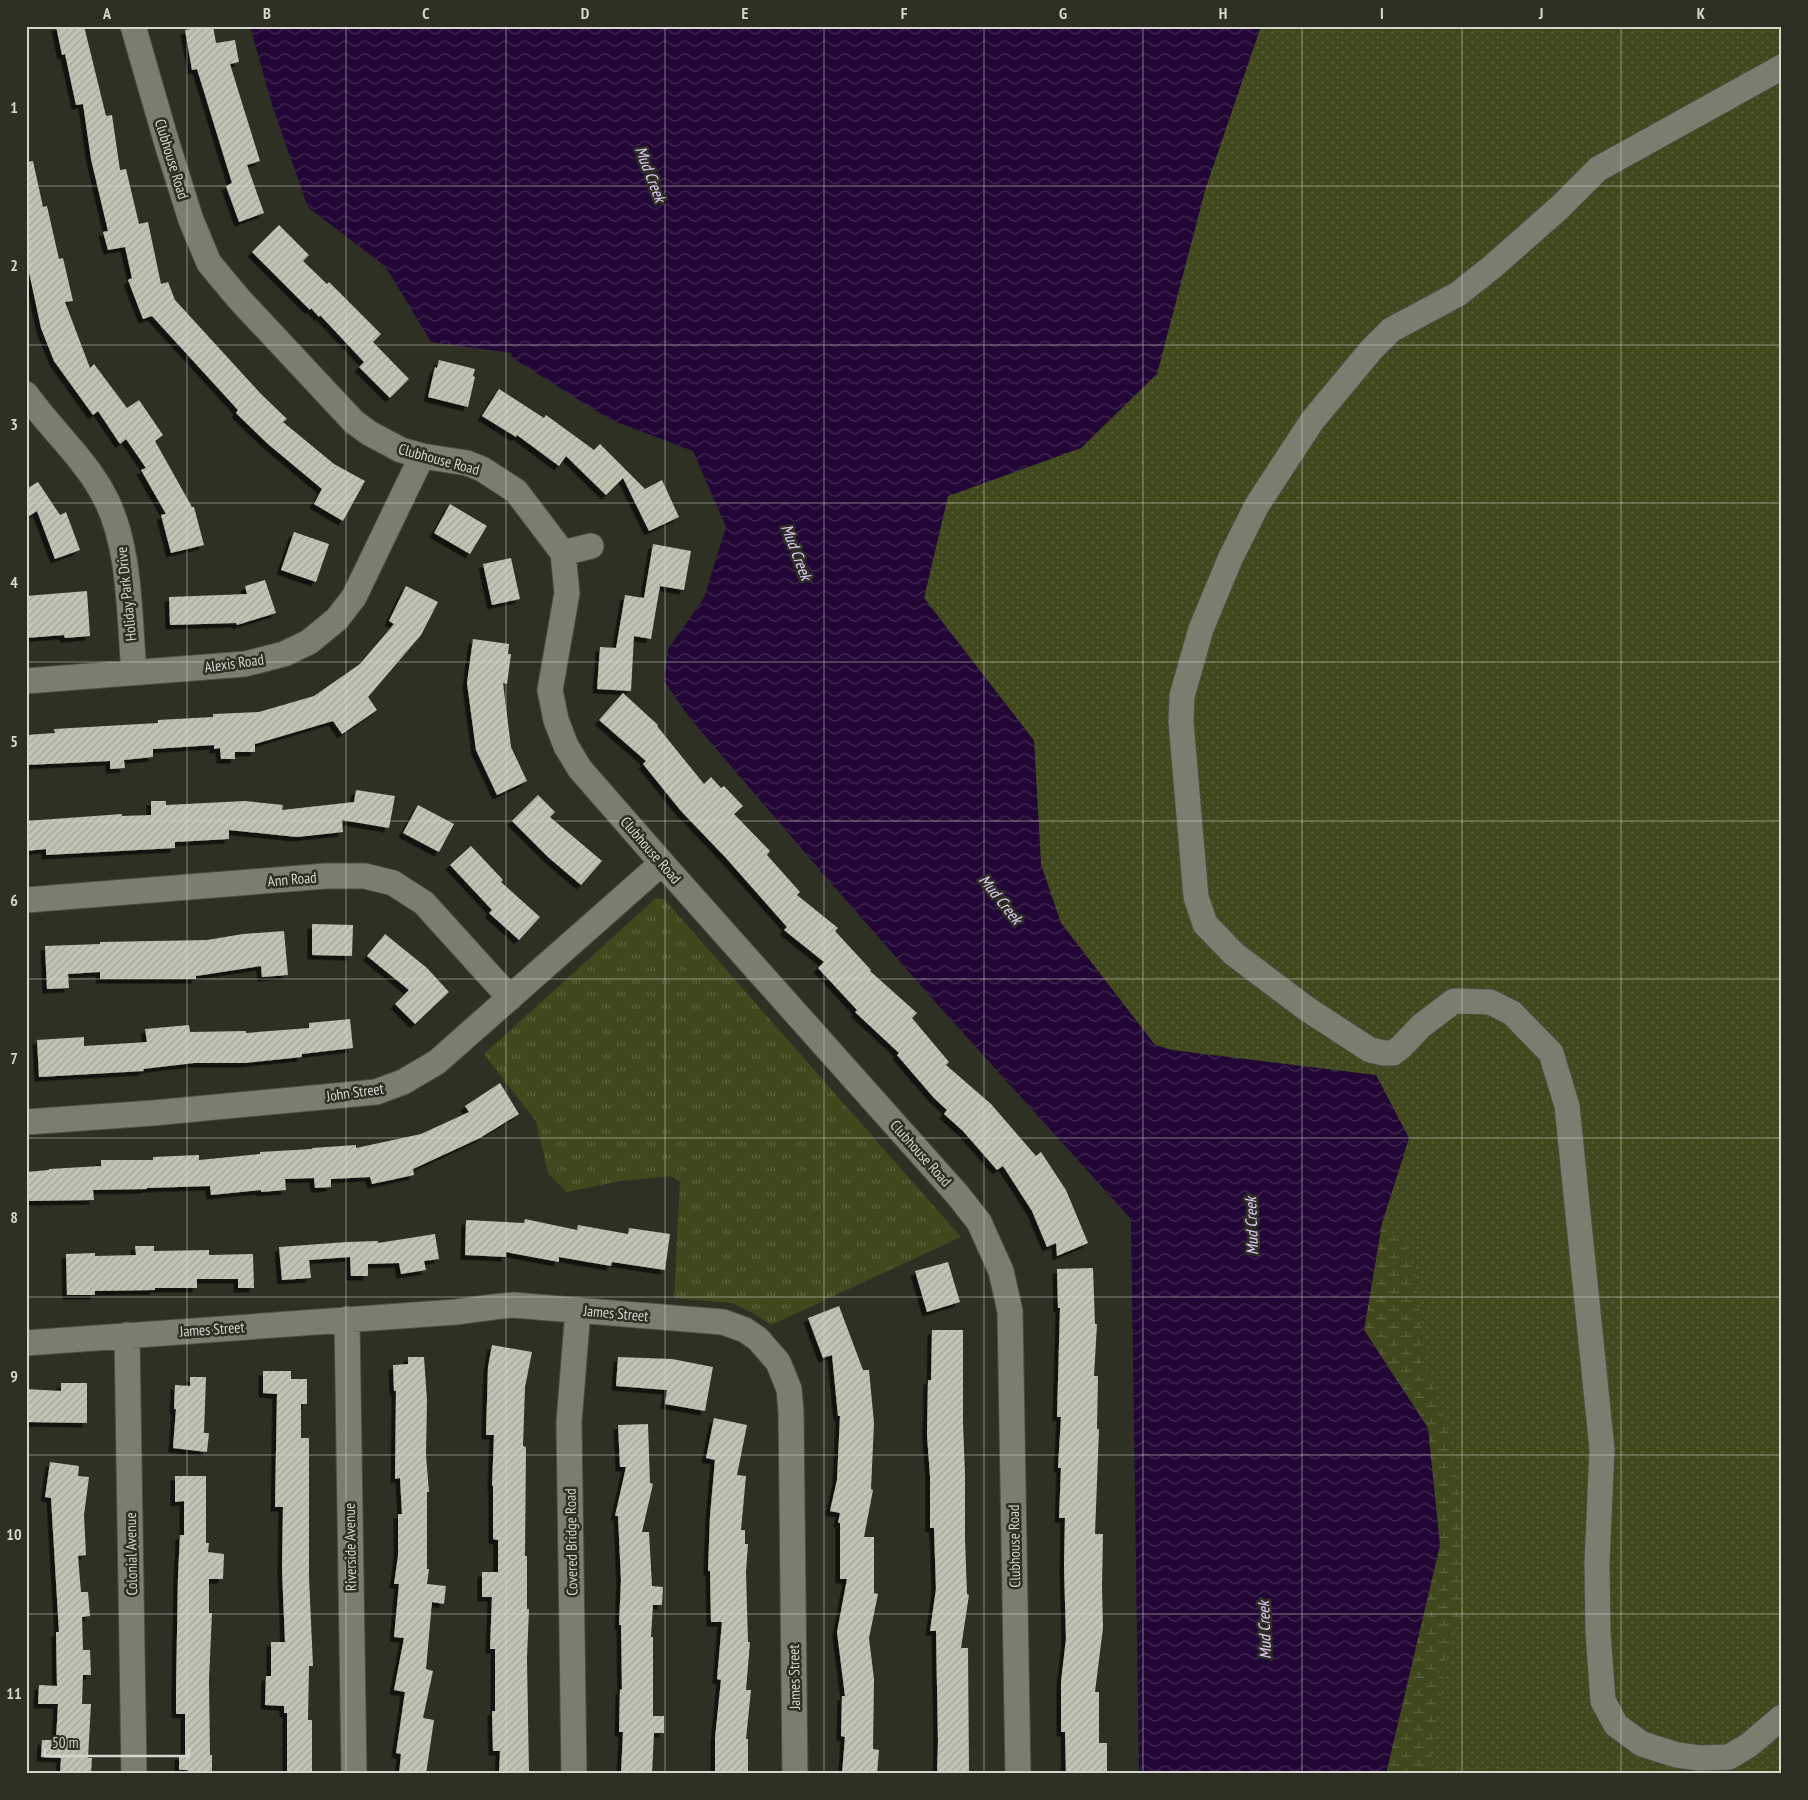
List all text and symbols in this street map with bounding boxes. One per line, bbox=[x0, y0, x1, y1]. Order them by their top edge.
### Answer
text: A bbox=[102, 3, 112, 23]
text: B bbox=[263, 3, 271, 23]
text: C bbox=[422, 3, 430, 23]
text: D bbox=[581, 3, 590, 23]
text: E bbox=[742, 3, 749, 23]
text: F bbox=[901, 3, 908, 23]
text: G bbox=[1059, 3, 1067, 23]
text: H bbox=[1219, 3, 1227, 23]
text: I bbox=[1380, 3, 1384, 23]
text: J bbox=[1538, 3, 1543, 23]
text: K bbox=[1697, 3, 1706, 23]
text: 1 bbox=[10, 97, 18, 117]
street label: Clubhouse Road bbox=[151, 117, 193, 201]
water label: Mud Creek bbox=[631, 143, 671, 206]
text: 2 bbox=[10, 255, 18, 275]
text: 3 bbox=[10, 414, 18, 434]
street label: Clubhouse Road bbox=[396, 439, 482, 479]
water label: Mud Creek bbox=[777, 521, 817, 584]
street label: Holiday Park Drive bbox=[112, 546, 140, 642]
text: 4 bbox=[10, 572, 18, 592]
street label: Alexis Road bbox=[203, 649, 265, 677]
text: 5 bbox=[10, 731, 18, 751]
street label: Clubhouse Road bbox=[617, 812, 685, 888]
street label: Ann Road bbox=[267, 867, 317, 891]
water label: Mud Creek bbox=[975, 870, 1028, 929]
text: 6 bbox=[10, 890, 18, 910]
text: 7 bbox=[10, 1048, 18, 1068]
street label: John Street bbox=[324, 1079, 385, 1106]
street label: Clubhouse Road bbox=[886, 1116, 956, 1190]
water label: Mud Creek bbox=[1240, 1195, 1262, 1255]
text: 8 bbox=[10, 1207, 18, 1227]
street label: James Street bbox=[582, 1301, 649, 1325]
street label: James Street bbox=[178, 1317, 245, 1341]
text: 9 bbox=[10, 1366, 18, 1386]
street label: Covered Bridge Road bbox=[561, 1488, 581, 1596]
street label: Riverside Avenue bbox=[340, 1503, 360, 1591]
street label: Clubhouse Road bbox=[1004, 1504, 1024, 1588]
street label: Colonial Avenue bbox=[121, 1512, 141, 1596]
text: 10 bbox=[6, 1524, 22, 1544]
water label: Mud Creek bbox=[1253, 1599, 1275, 1659]
street label: James Street bbox=[784, 1644, 804, 1711]
text: 11 bbox=[6, 1683, 22, 1703]
scale bar bbox=[45, 1725, 189, 1757]
text: 50 m bbox=[52, 1733, 78, 1752]

